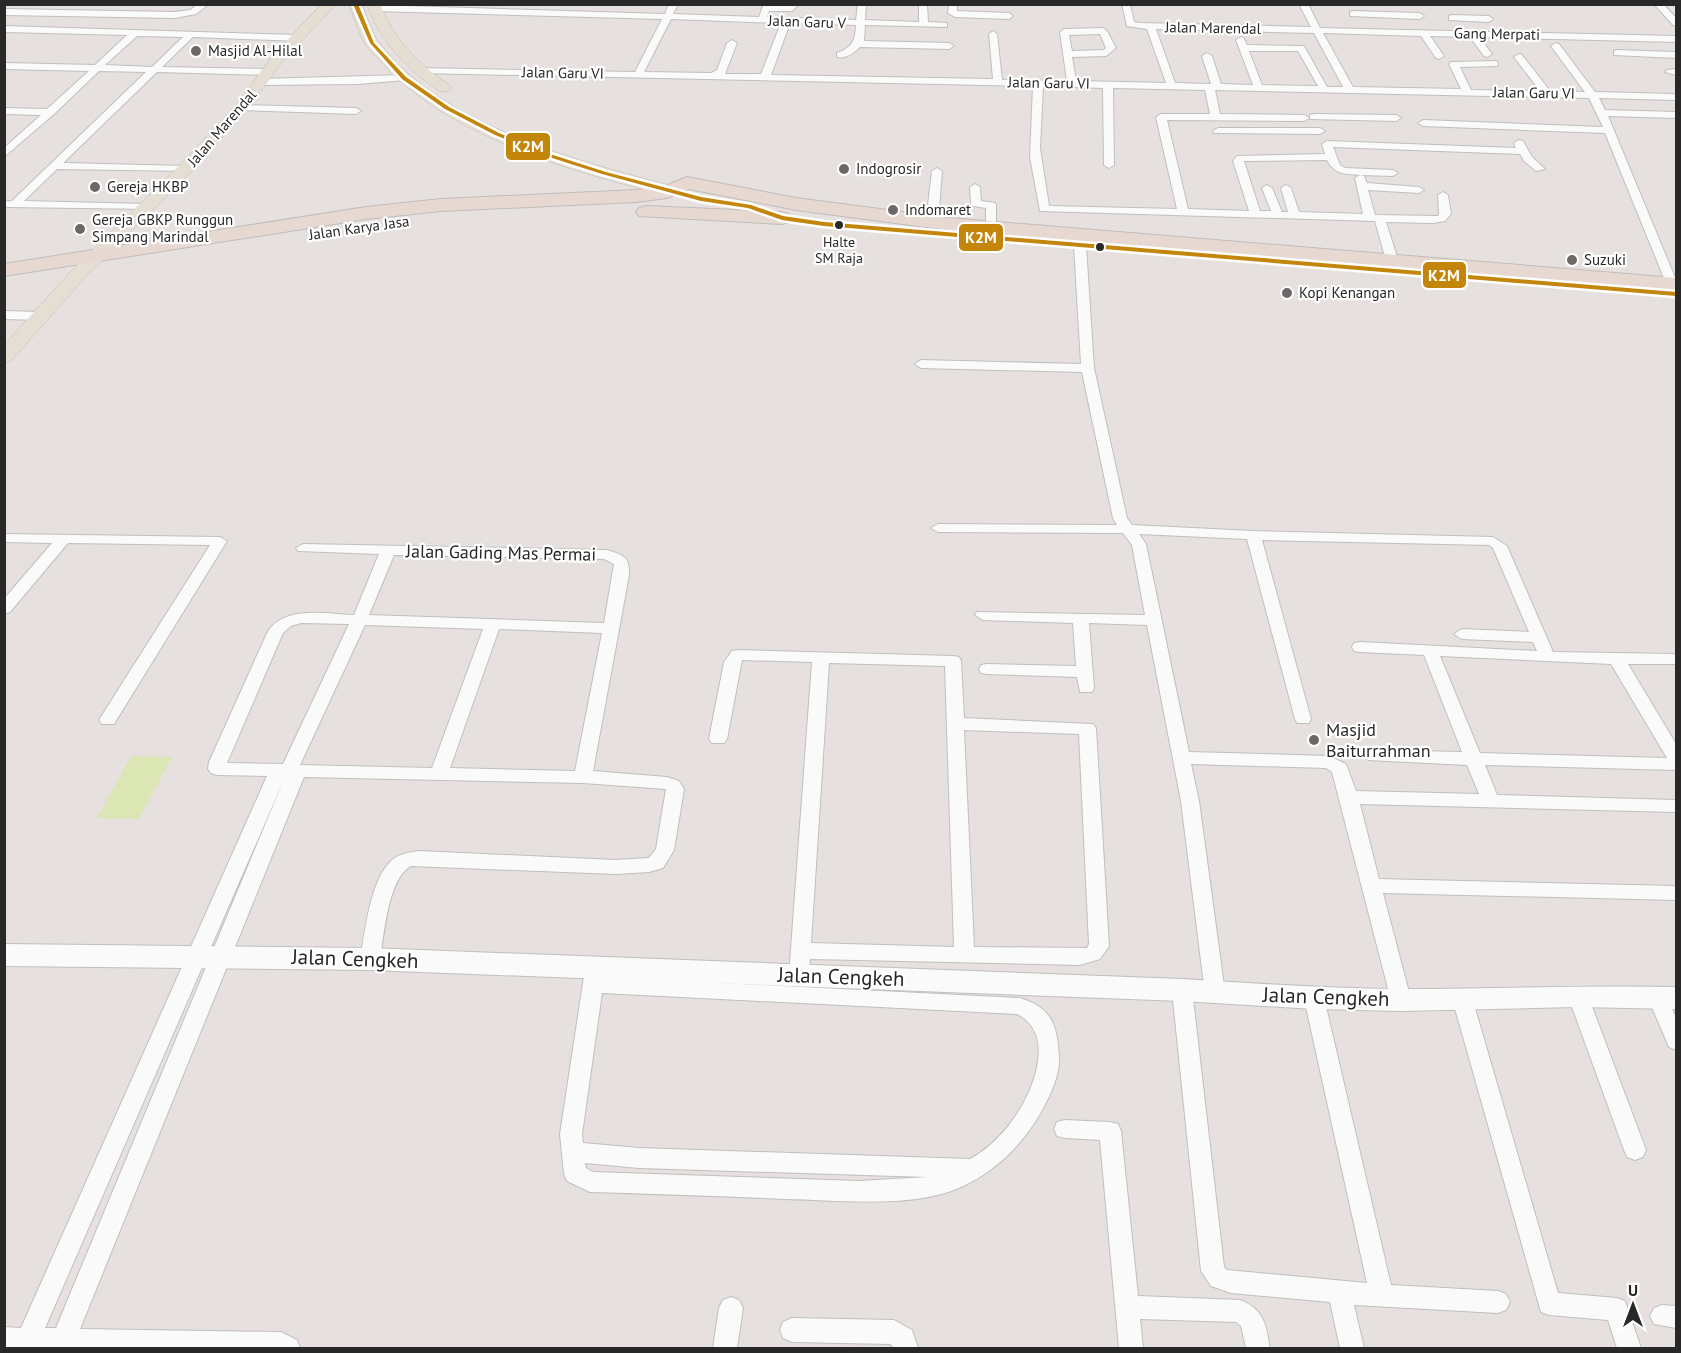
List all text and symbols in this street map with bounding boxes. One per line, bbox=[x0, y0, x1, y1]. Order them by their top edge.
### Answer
street label: Jalan Garu V bbox=[767, 11, 847, 32]
street label: Jalan Marendal bbox=[1164, 17, 1262, 38]
street label: Gang Merpati bbox=[1454, 23, 1540, 44]
place label: Masjid Al-Hilal bbox=[208, 41, 303, 60]
marker: Masjid Al-Hilal bbox=[189, 44, 203, 58]
street label: Jalan Garu VI bbox=[521, 62, 604, 83]
street label: Jalan Garu VI bbox=[1007, 72, 1090, 93]
street label: Jalan Garu VI bbox=[1492, 82, 1575, 103]
street label: Jalan Marendal bbox=[182, 85, 261, 171]
line badge: K2M bbox=[505, 132, 551, 161]
text: K2M bbox=[512, 136, 544, 156]
place label: Indogrosir bbox=[856, 159, 921, 178]
marker: Indogrosir bbox=[837, 162, 851, 176]
place label: Gereja HKBP bbox=[107, 177, 188, 196]
marker: Gereja HKBP bbox=[88, 180, 102, 194]
place label: Indomaret bbox=[905, 200, 971, 219]
marker: Indomaret bbox=[886, 203, 900, 217]
place label: Gereja GBKP Runggun Simpang Marindal bbox=[92, 210, 233, 246]
street label: Jalan Karya Jasa bbox=[307, 211, 410, 244]
marker: Halte SM Raja bbox=[833, 219, 845, 231]
marker: Gereja GBKP Runggun Simpang Marindal bbox=[73, 222, 87, 236]
line badge: K2M bbox=[958, 223, 1004, 252]
text: K2M bbox=[965, 227, 997, 247]
place label: Halte SM Raja bbox=[815, 233, 863, 267]
unlabelled marker bbox=[1094, 241, 1106, 253]
place label: Suzuki bbox=[1584, 250, 1626, 269]
marker: Suzuki bbox=[1565, 253, 1579, 267]
line badge: K2M bbox=[1422, 261, 1467, 289]
text: K2M bbox=[1428, 265, 1460, 285]
place label: Kopi Kenangan bbox=[1299, 283, 1395, 302]
marker: Kopi Kenangan bbox=[1280, 286, 1294, 300]
street label: Jalan Gading Mas Permai bbox=[405, 539, 596, 566]
place label: Masjid Baiturrahman bbox=[1326, 718, 1430, 762]
marker: Masjid Baiturrahman bbox=[1307, 733, 1321, 747]
street label: Jalan Cengkeh bbox=[290, 943, 419, 974]
street label: Jalan Cengkeh bbox=[776, 961, 905, 992]
street label: Jalan Cengkeh bbox=[1261, 981, 1390, 1012]
north arrow bbox=[1603, 1275, 1663, 1335]
text: U bbox=[1628, 1280, 1638, 1300]

